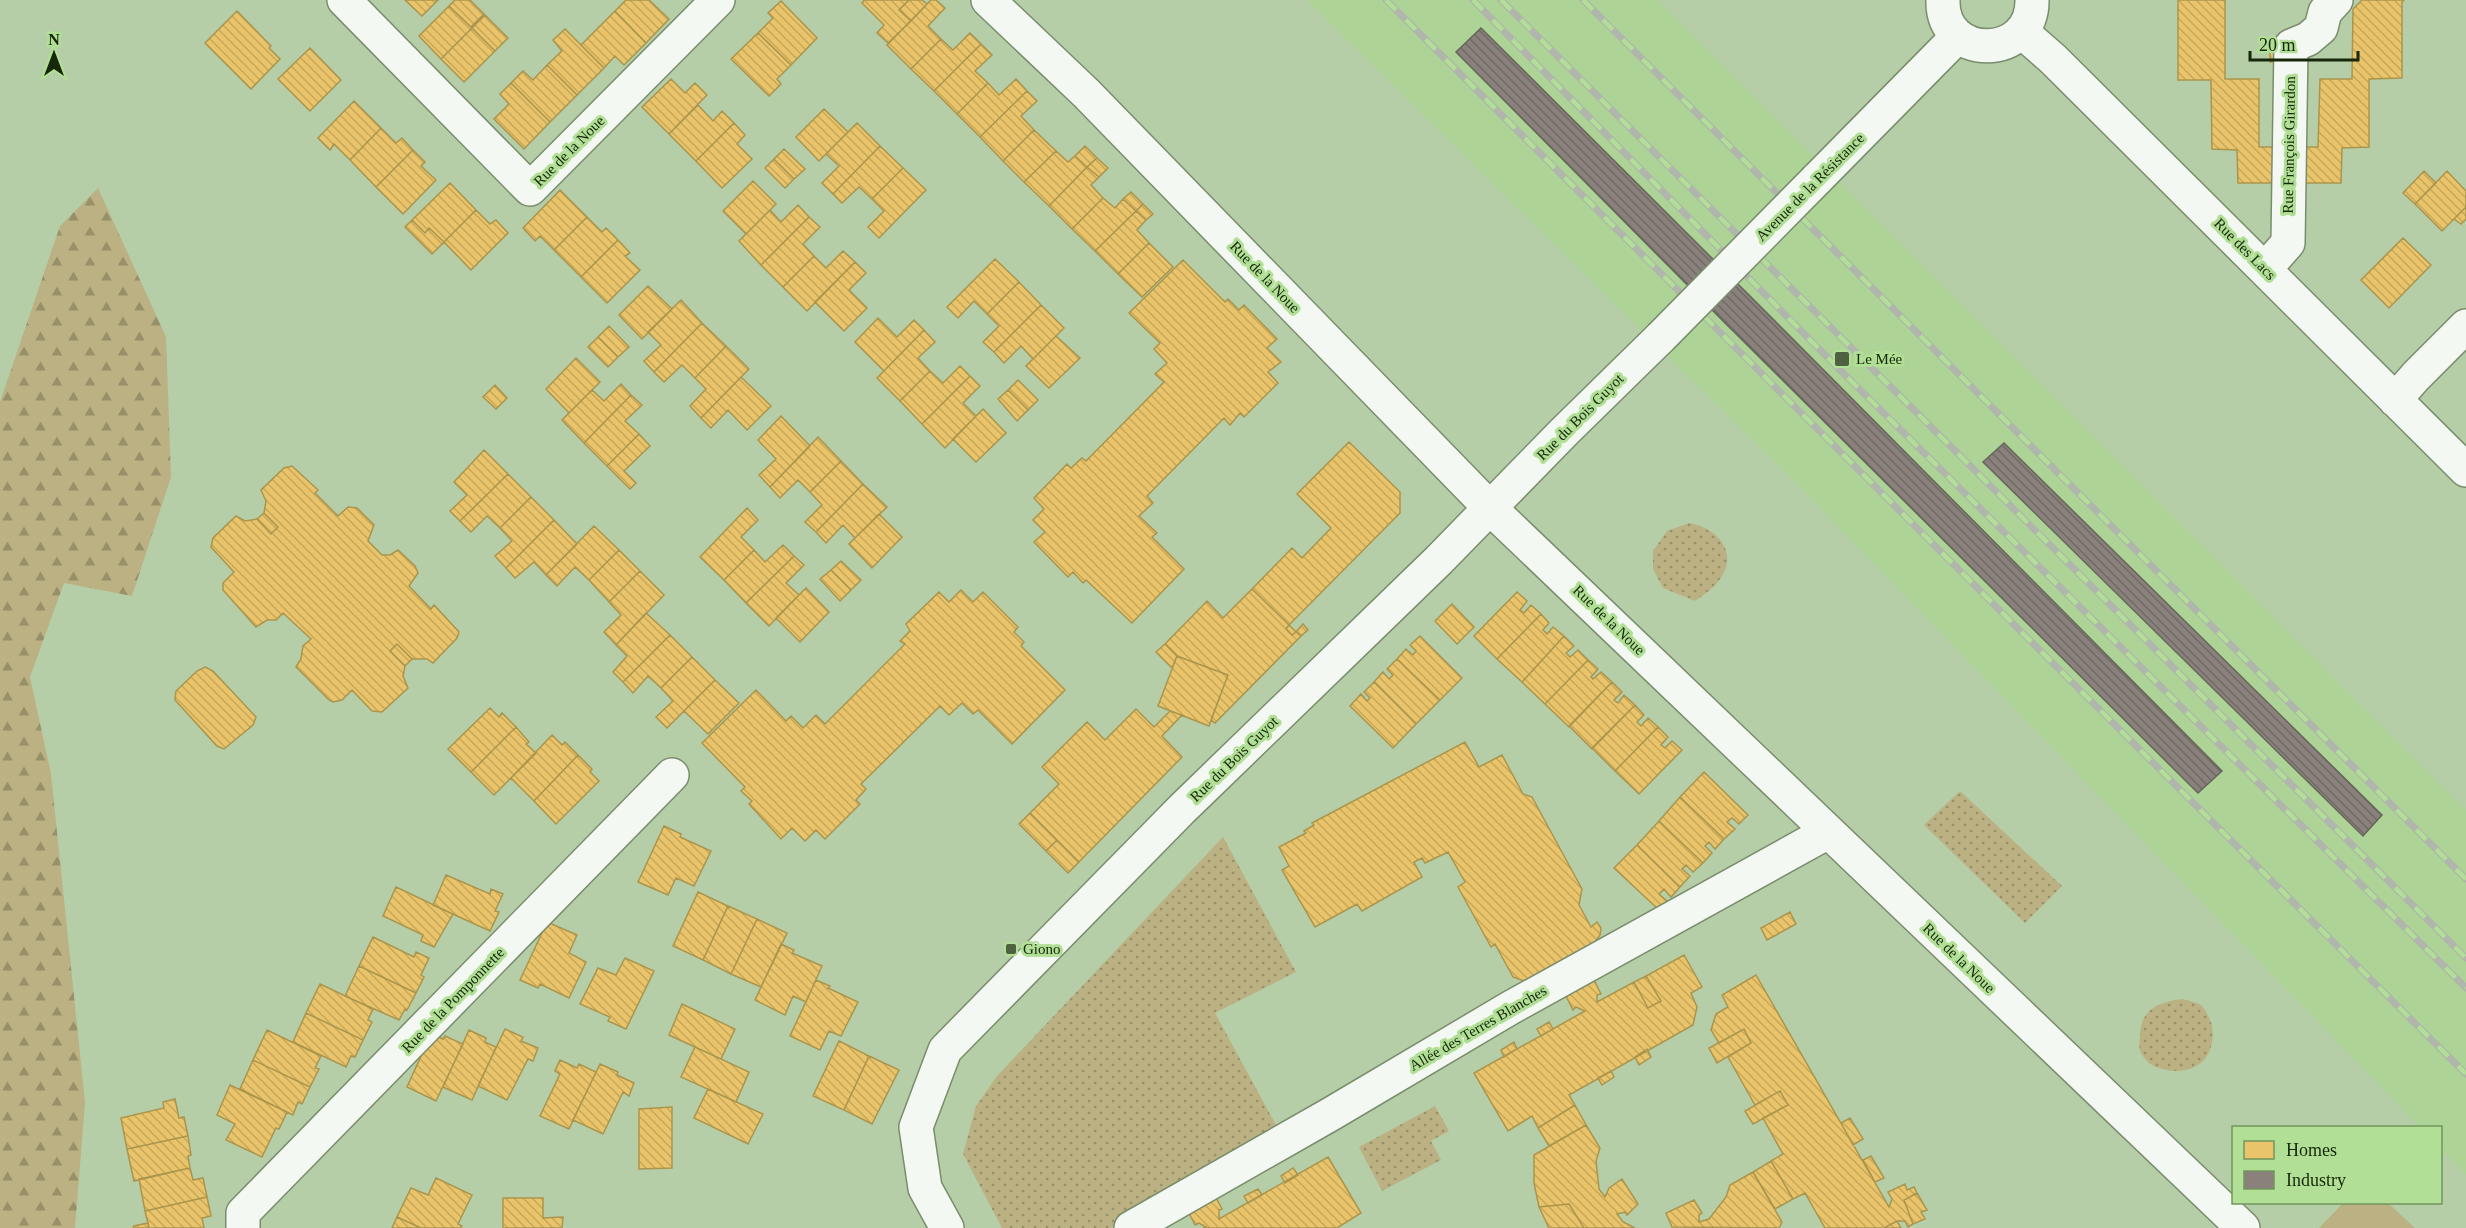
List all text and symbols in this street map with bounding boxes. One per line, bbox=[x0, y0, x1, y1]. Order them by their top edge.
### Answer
north arrow bbox=[24, 24, 84, 84]
scale bar bbox=[2250, 24, 2358, 62]
text: N bbox=[48, 31, 60, 48]
text: 20 m bbox=[2259, 35, 2296, 55]
street label: Rue François Girardon bbox=[2280, 76, 2298, 214]
street label: Rue de la Noue bbox=[531, 112, 608, 189]
street label: Avenue de la Résistance bbox=[1753, 130, 1867, 244]
street label: Rue des Lacs bbox=[2211, 215, 2279, 283]
street label: Rue de la Noue bbox=[1227, 238, 1303, 316]
marker: Le Mée bbox=[1833, 350, 1851, 368]
place label: Le Mée bbox=[1856, 351, 1903, 367]
street label: Rue du Bois Guyot bbox=[1534, 370, 1627, 463]
street label: Rue de la Noue bbox=[1570, 582, 1648, 658]
street label: Rue du Bois Guyot bbox=[1187, 713, 1282, 805]
street label: Rue de la Noue bbox=[1920, 920, 1998, 996]
place label: Giono bbox=[1023, 941, 1061, 957]
marker: Giono bbox=[1004, 942, 1018, 956]
street label: Rue de la Pomponnette bbox=[399, 944, 507, 1056]
street label: Allée des Terres Blanches bbox=[1407, 982, 1550, 1074]
legend bbox=[2232, 1126, 2442, 1204]
text: Homes bbox=[2286, 1140, 2337, 1160]
text: Industry bbox=[2286, 1170, 2346, 1190]

